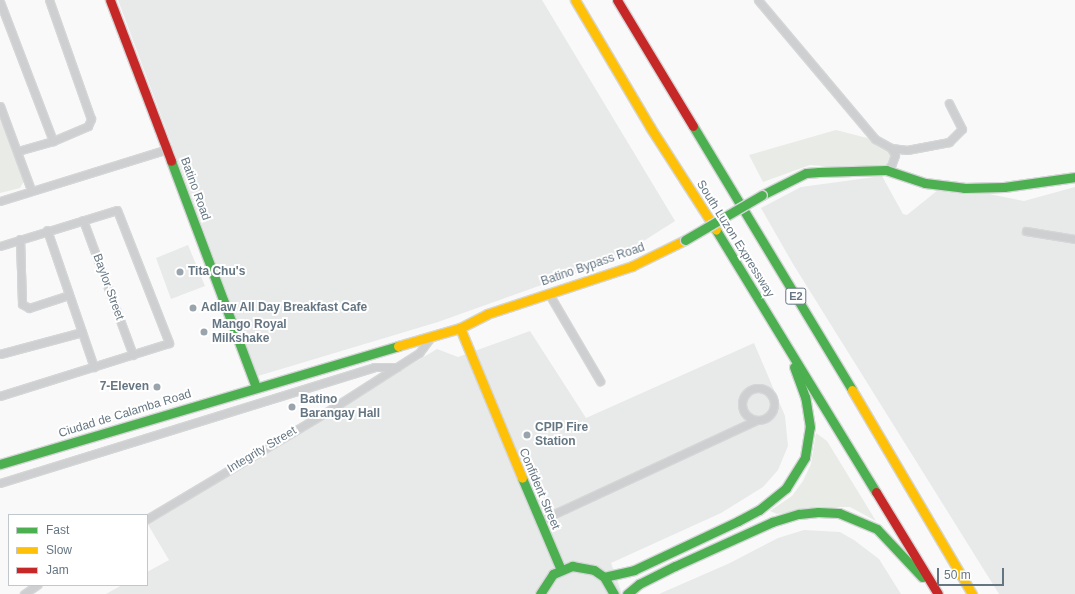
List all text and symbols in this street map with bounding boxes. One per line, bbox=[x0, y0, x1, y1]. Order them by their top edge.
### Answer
street label: Batino Road bbox=[177, 156, 213, 222]
street label: South Luzon Expressway bbox=[693, 178, 777, 300]
street label: Batino Bypass Road bbox=[539, 240, 647, 290]
street label: Baylor Street bbox=[89, 252, 127, 322]
place label: Tita Chu's bbox=[188, 265, 245, 279]
marker: Tita Chu's bbox=[175, 267, 185, 277]
road number: E2 bbox=[785, 287, 807, 305]
place label: Adlaw All Day Breakfast Cafe bbox=[201, 301, 368, 315]
marker: Adlaw All Day Breakfast Cafe bbox=[188, 303, 198, 313]
place label: Mango Royal Milkshake bbox=[212, 318, 287, 346]
marker: Mango Royal Milkshake bbox=[199, 327, 209, 337]
place label: 7-Eleven bbox=[100, 380, 149, 394]
marker: 7-Eleven bbox=[152, 382, 162, 392]
street label: Ciudad de Calamba Road bbox=[57, 387, 193, 441]
place label: Batino Barangay Hall bbox=[300, 393, 380, 421]
marker: Batino Barangay Hall bbox=[287, 402, 297, 412]
place label: CPIP Fire Station bbox=[535, 421, 588, 449]
street label: Integrity Street bbox=[225, 424, 299, 476]
marker: CPIP Fire Station bbox=[522, 430, 532, 440]
street label: Confident Street bbox=[515, 446, 563, 532]
legend bbox=[8, 514, 148, 586]
text: Fast bbox=[46, 523, 69, 537]
text: Slow bbox=[46, 543, 72, 557]
scale bar bbox=[939, 560, 1006, 586]
text: Jam bbox=[46, 563, 69, 577]
text: 50 m bbox=[944, 568, 971, 582]

